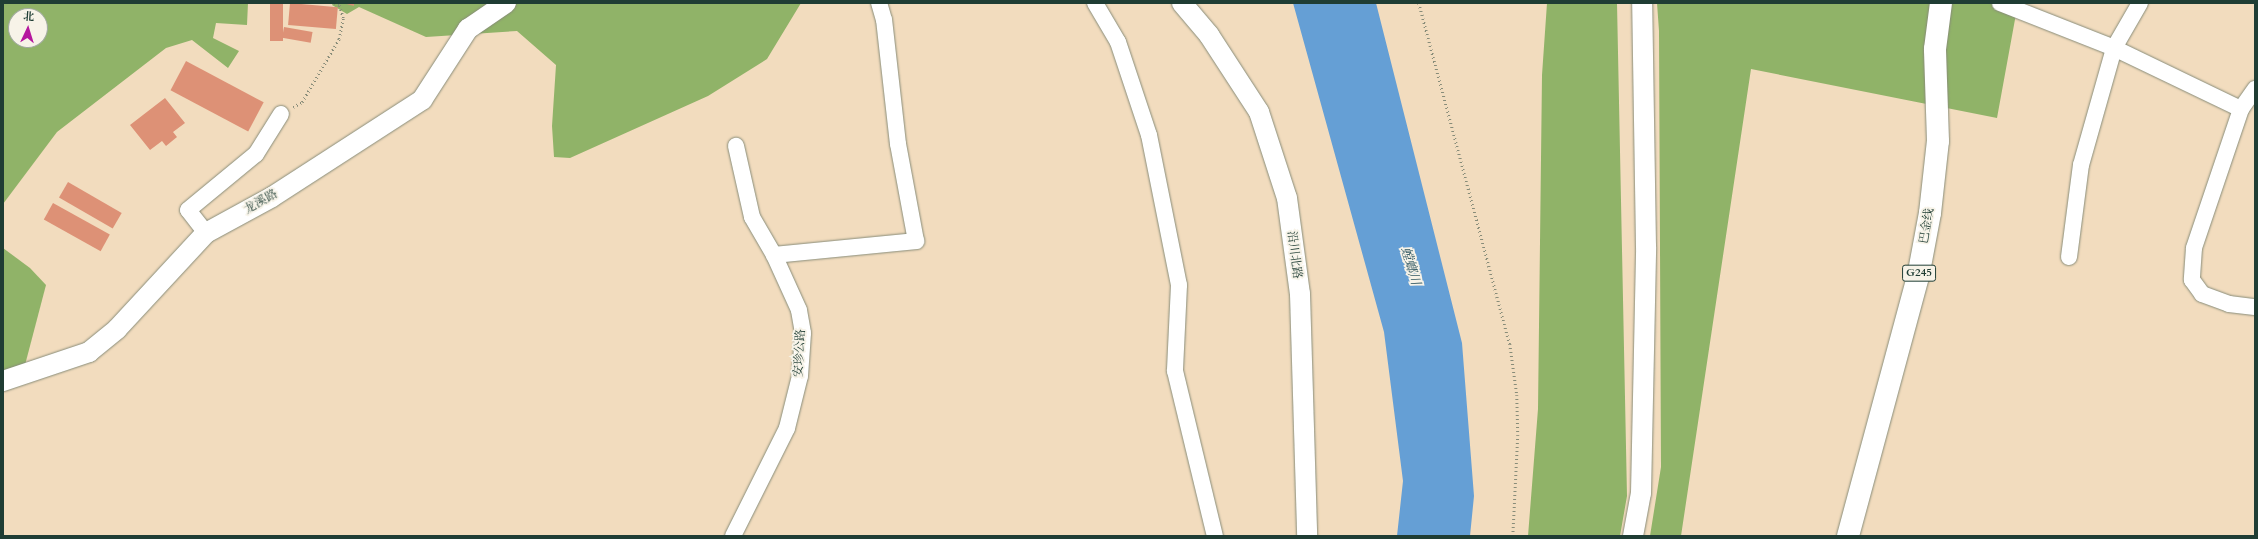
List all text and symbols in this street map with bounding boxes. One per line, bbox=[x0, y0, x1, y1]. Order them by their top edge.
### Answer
north arrow bbox=[8, 8, 48, 48]
text: 北 bbox=[23, 9, 35, 24]
street label: 龙溪路 bbox=[242, 187, 280, 217]
street label: 巴金线 bbox=[1917, 207, 1937, 245]
street label: 沿川北路 bbox=[1284, 230, 1304, 280]
water label: 螳螂川 bbox=[1397, 245, 1423, 287]
road number: G245 bbox=[1902, 264, 1936, 282]
street label: 安珍公路 bbox=[792, 329, 808, 377]

